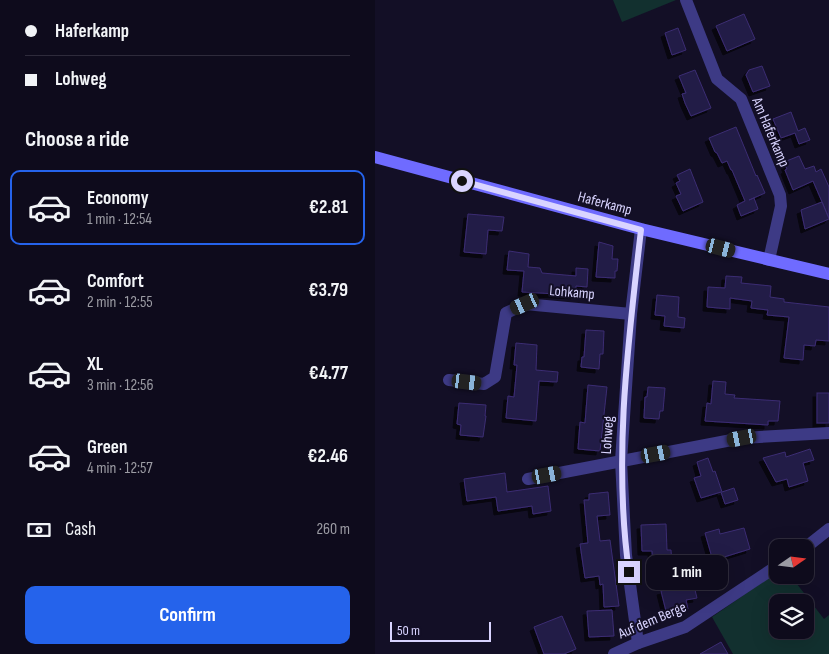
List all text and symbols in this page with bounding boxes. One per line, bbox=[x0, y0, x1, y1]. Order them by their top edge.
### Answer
text: Haferkamp bbox=[55, 20, 129, 43]
text: Lohweg bbox=[55, 68, 107, 91]
street label: Am Haferkamp bbox=[747, 94, 794, 170]
text: Choose a ride bbox=[25, 126, 129, 153]
route start bbox=[451, 170, 473, 192]
icon: car bbox=[27, 185, 72, 230]
text: Economy bbox=[87, 187, 149, 210]
street label: Haferkamp bbox=[576, 187, 634, 220]
text: €2.81 bbox=[309, 196, 348, 219]
text: 1 min · 12:54 bbox=[87, 210, 152, 229]
car bbox=[704, 237, 737, 259]
icon: car bbox=[27, 268, 72, 313]
text: Comfort bbox=[87, 270, 144, 293]
text: €3.79 bbox=[309, 279, 348, 302]
street label: Lohkamp bbox=[549, 281, 595, 304]
car bbox=[508, 291, 541, 317]
text: 2 min · 12:55 bbox=[87, 293, 153, 312]
icon: car bbox=[27, 351, 72, 396]
text: XL bbox=[87, 353, 103, 376]
text: €4.77 bbox=[309, 362, 348, 385]
car bbox=[451, 373, 482, 391]
text: 3 min · 12:56 bbox=[87, 376, 153, 395]
street label: Lohweg bbox=[597, 415, 618, 455]
car bbox=[725, 428, 758, 448]
icon: car bbox=[27, 434, 72, 479]
text: Green bbox=[87, 436, 127, 459]
car bbox=[639, 444, 672, 464]
text: €2.46 bbox=[307, 445, 348, 468]
text: 4 min · 12:57 bbox=[87, 459, 153, 478]
car bbox=[530, 465, 563, 485]
icon: cash bbox=[25, 516, 53, 544]
text: Cash bbox=[65, 518, 96, 541]
text: 260 m bbox=[316, 520, 350, 539]
north arrow bbox=[769, 539, 814, 584]
map controls bbox=[769, 539, 814, 639]
callout: 1 min bbox=[647, 554, 729, 590]
route end bbox=[618, 561, 640, 583]
text: 1 min bbox=[672, 563, 702, 582]
button: Confirm bbox=[25, 586, 350, 644]
button: layers bbox=[769, 594, 814, 639]
street label: Auf dem Berge bbox=[614, 598, 689, 644]
scale bar bbox=[390, 619, 491, 642]
text: 50 m bbox=[397, 622, 420, 639]

